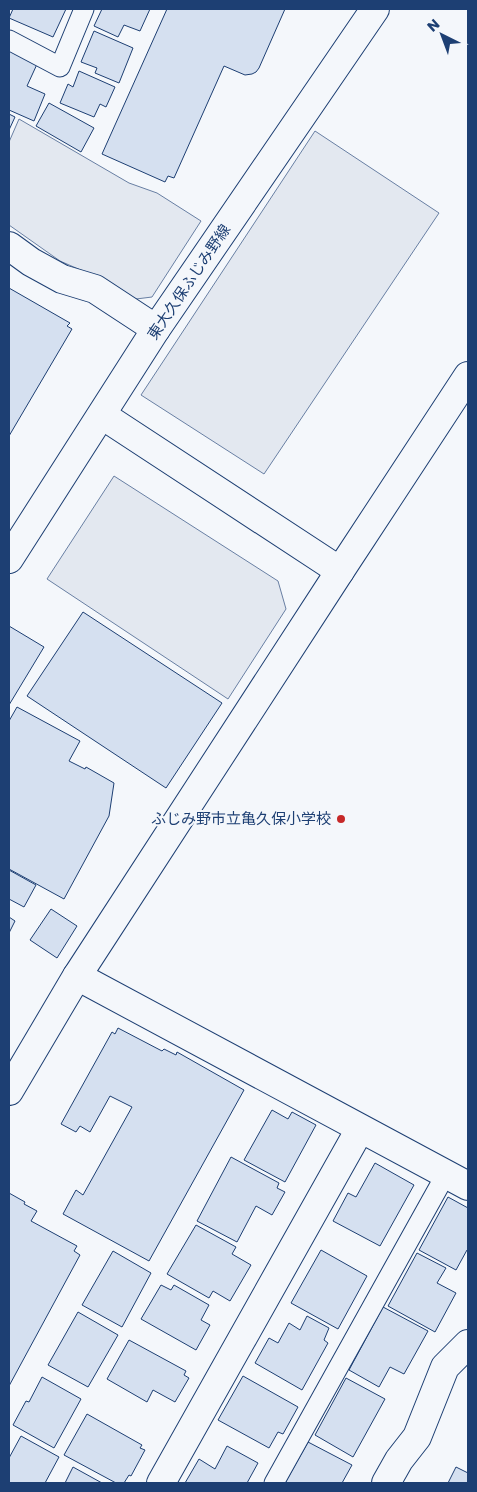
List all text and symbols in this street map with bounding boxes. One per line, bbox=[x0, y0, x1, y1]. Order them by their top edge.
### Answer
north arrow bbox=[417, 10, 467, 60]
text: N bbox=[423, 14, 444, 36]
street label: 東大久保ふじみ野線 bbox=[142, 220, 235, 344]
place label: ふじみ野市立亀久保小学校 bbox=[151, 808, 331, 829]
marker: ふじみ野市立亀久保小学校 bbox=[335, 813, 347, 825]

